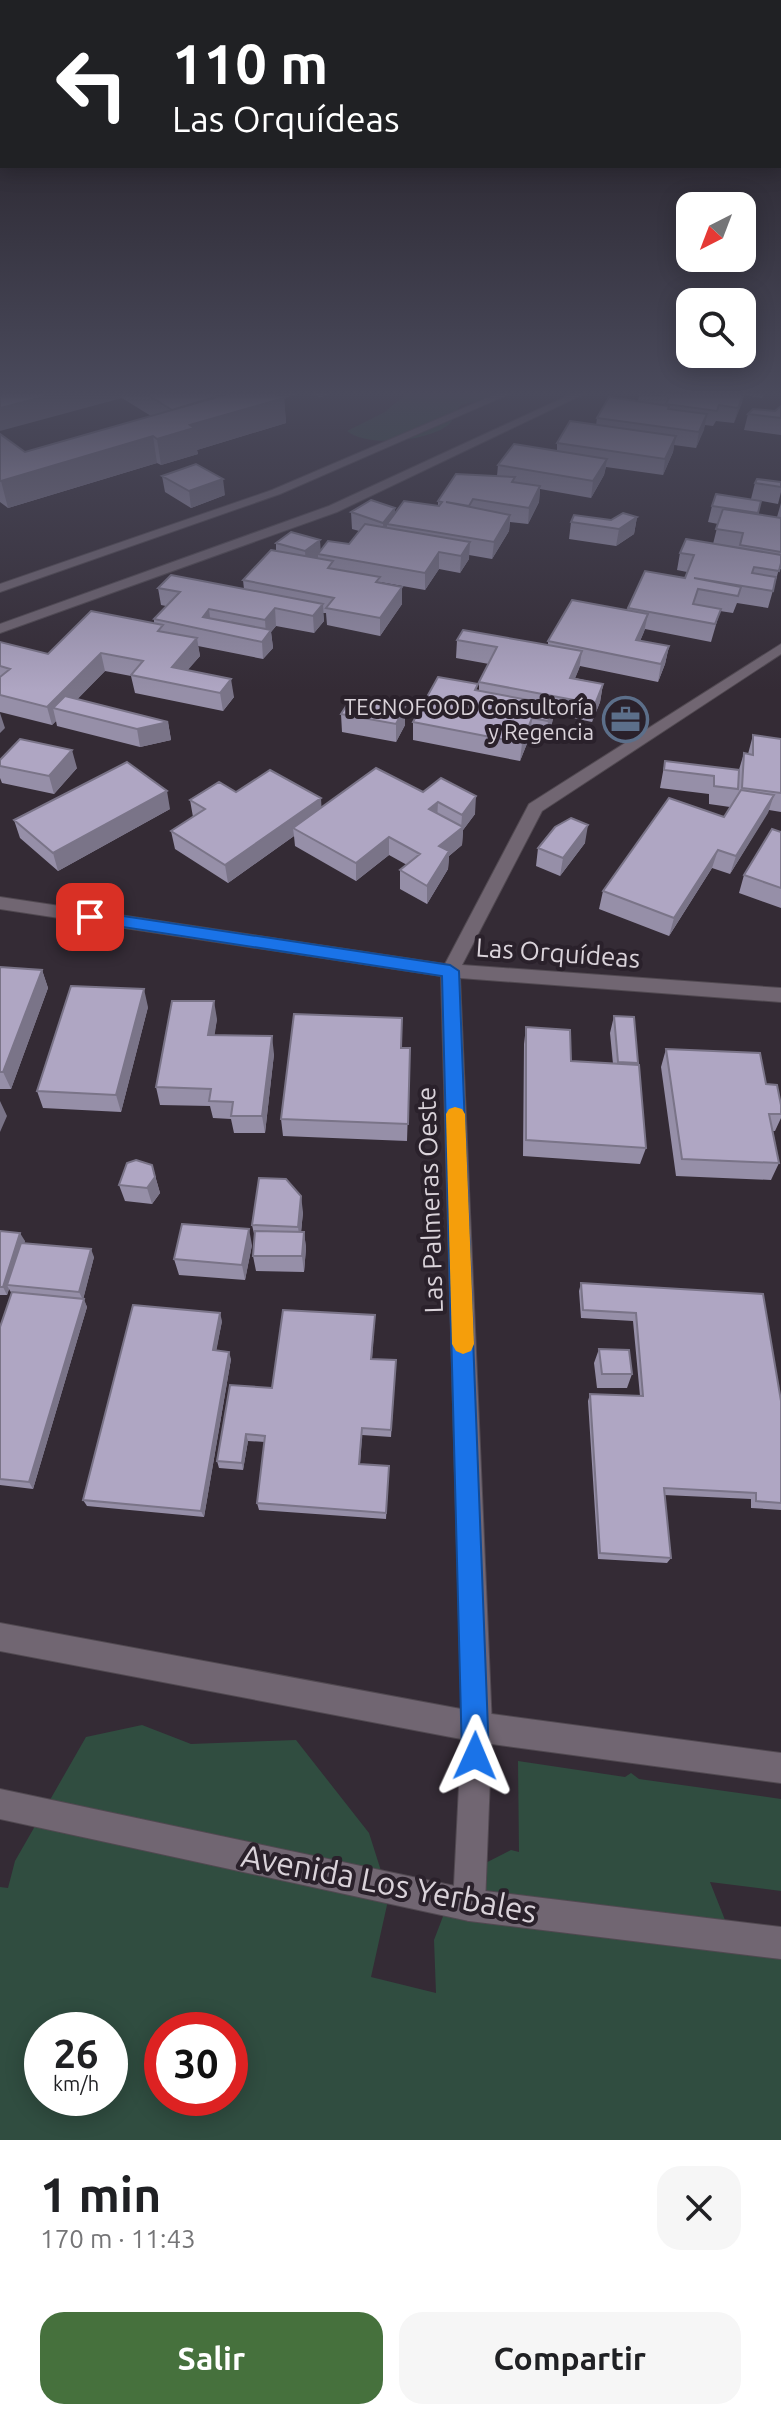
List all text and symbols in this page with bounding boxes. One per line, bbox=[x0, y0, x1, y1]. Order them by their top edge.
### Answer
icon: left bbox=[40, 32, 144, 136]
text: 110 m bbox=[172, 32, 328, 95]
text: Las Orquídeas bbox=[172, 98, 400, 139]
north arrow bbox=[676, 192, 756, 272]
map controls bbox=[676, 192, 756, 368]
button: search bbox=[676, 288, 756, 368]
place label: TECNOFOOD Consultoría y Regencia bbox=[344, 694, 594, 744]
office icon: TECNOFOOD Consultoría y Regencia bbox=[601, 696, 649, 744]
pin bbox=[56, 883, 124, 951]
icon: arrive bbox=[68, 895, 112, 939]
street label: Las Orquídeas bbox=[475, 932, 641, 973]
street label: Las Palmeras Oeste bbox=[411, 1086, 448, 1314]
position arrow bbox=[433, 1714, 517, 1798]
street label: Avenida Los Yerbales bbox=[238, 1837, 540, 1929]
speed limit sign: 30 bbox=[144, 2012, 248, 2116]
text: 26 bbox=[53, 2031, 99, 2076]
text: km/h bbox=[53, 2072, 99, 2095]
button: close bbox=[657, 2166, 741, 2250]
text: 1 min bbox=[40, 2167, 161, 2221]
text: 170 m · 11:43 bbox=[40, 2224, 196, 2253]
button: Salir bbox=[40, 2312, 383, 2404]
button: Compartir bbox=[399, 2312, 741, 2404]

